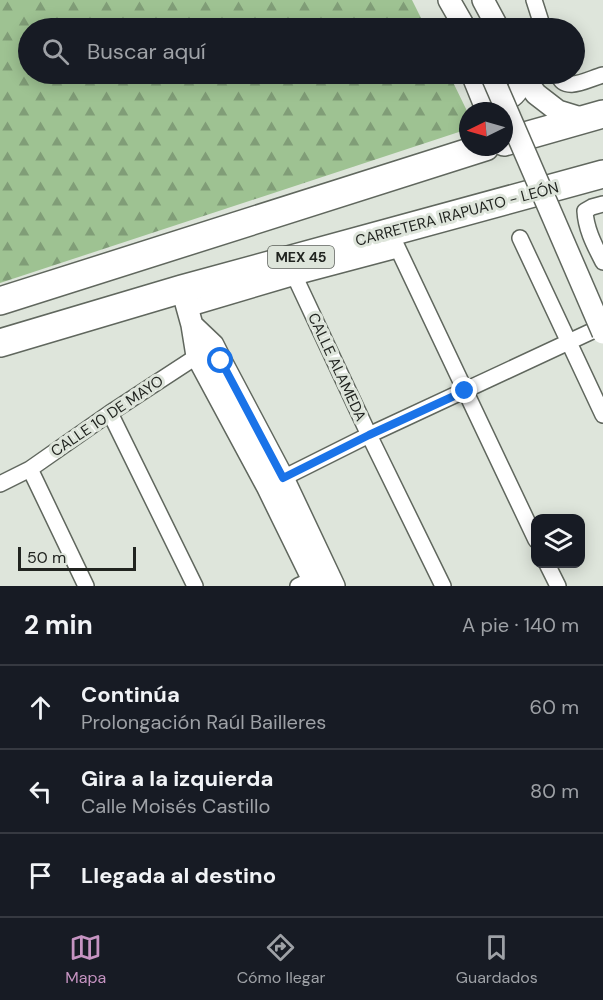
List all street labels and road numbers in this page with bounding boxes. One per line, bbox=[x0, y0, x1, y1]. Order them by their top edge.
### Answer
street label: CARRETERA IRAPUATO - LEÓN bbox=[353, 177, 561, 251]
road number: MEX 45 bbox=[268, 246, 334, 268]
street label: CALLE ALAMEDA bbox=[303, 310, 371, 424]
street label: CALLE 10 DE MAYO bbox=[47, 371, 167, 461]

